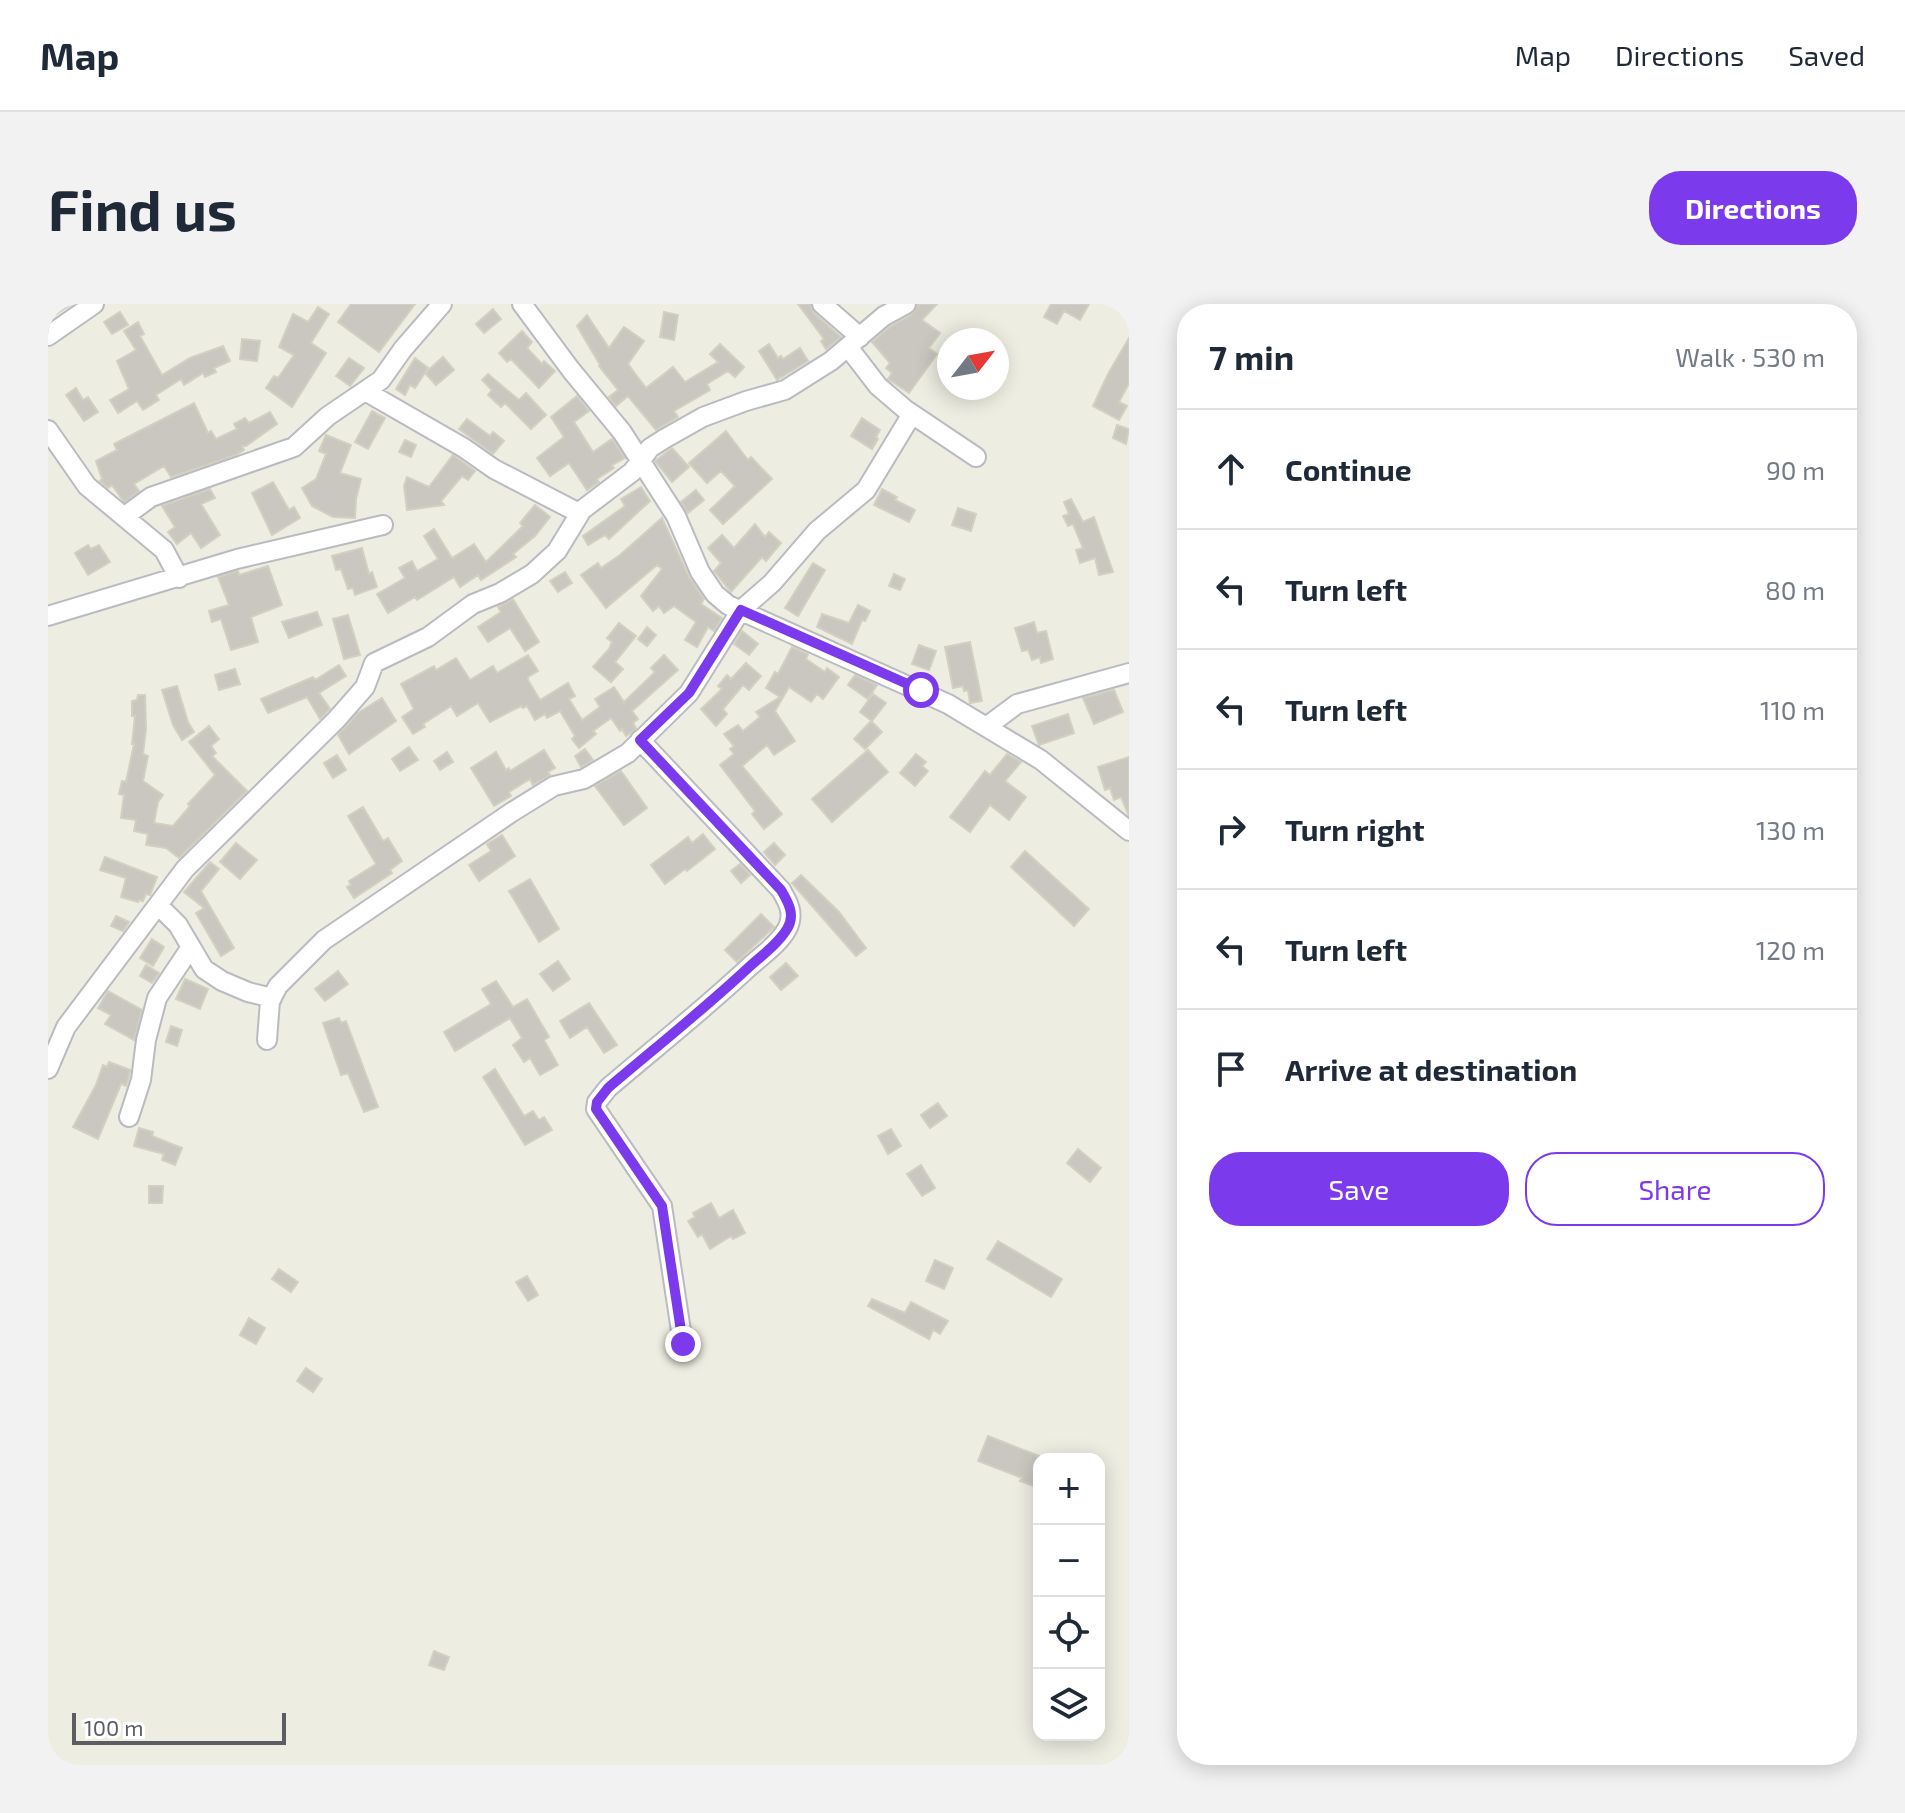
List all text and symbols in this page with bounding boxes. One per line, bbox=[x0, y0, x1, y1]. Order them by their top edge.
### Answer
text: Map bbox=[40, 32, 119, 78]
text: Map bbox=[1515, 38, 1571, 72]
text: Directions bbox=[1615, 38, 1744, 72]
text: Saved bbox=[1788, 38, 1865, 72]
button: Directions bbox=[1649, 171, 1857, 245]
text: Find us bbox=[48, 175, 237, 242]
north arrow bbox=[937, 328, 1009, 400]
text: 7 min bbox=[1209, 336, 1294, 377]
text: Walk · 530 m bbox=[1675, 341, 1825, 372]
icon: ahead bbox=[1209, 447, 1253, 491]
text: Continue bbox=[1285, 451, 1412, 487]
text: 90 m bbox=[1766, 454, 1825, 485]
icon: left bbox=[1209, 567, 1253, 611]
text: Turn left bbox=[1285, 571, 1407, 607]
text: 80 m bbox=[1765, 574, 1825, 605]
route start bbox=[903, 672, 939, 708]
icon: left bbox=[1209, 687, 1253, 731]
text: Turn left bbox=[1285, 691, 1407, 727]
text: 110 m bbox=[1760, 694, 1825, 725]
icon: right bbox=[1209, 807, 1253, 851]
text: Turn right bbox=[1285, 811, 1425, 847]
text: 130 m bbox=[1756, 814, 1825, 845]
icon: left bbox=[1209, 927, 1253, 971]
text: Turn left bbox=[1285, 931, 1407, 967]
text: 120 m bbox=[1756, 934, 1825, 965]
icon: arrive bbox=[1209, 1047, 1253, 1091]
text: Arrive at destination bbox=[1285, 1051, 1577, 1087]
button: Save bbox=[1209, 1152, 1509, 1226]
button: Share bbox=[1525, 1152, 1825, 1226]
route end bbox=[665, 1326, 701, 1362]
map controls bbox=[1033, 1453, 1105, 1741]
button: + bbox=[1033, 1453, 1105, 1525]
button: − bbox=[1033, 1525, 1105, 1597]
button: locate bbox=[1033, 1597, 1105, 1669]
button: layers bbox=[1033, 1669, 1105, 1741]
scale bar bbox=[72, 1709, 286, 1745]
text: 100 m bbox=[84, 1714, 143, 1740]

